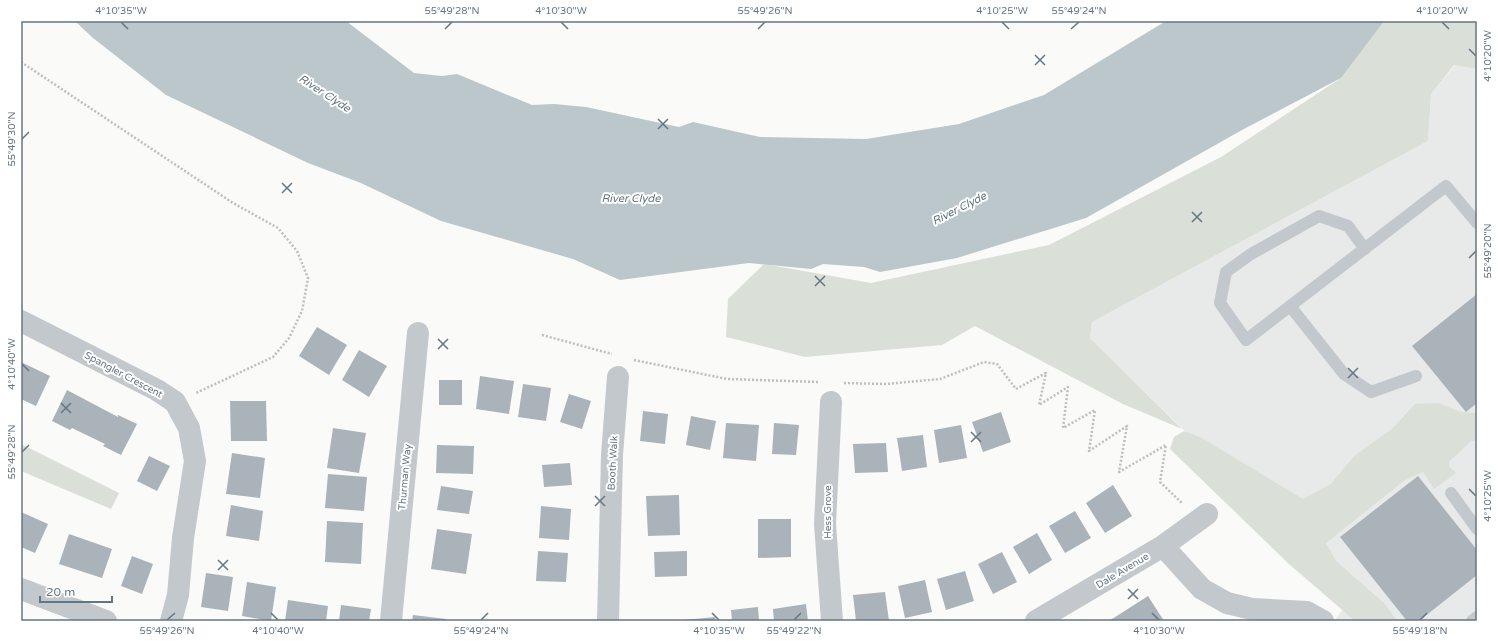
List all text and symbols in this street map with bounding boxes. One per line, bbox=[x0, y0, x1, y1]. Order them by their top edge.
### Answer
text: 4°10'35"W bbox=[95, 5, 147, 17]
text: 55°49'28"N bbox=[424, 5, 480, 17]
text: 4°10'30"W bbox=[535, 5, 587, 17]
text: 55°49'26"N bbox=[737, 5, 793, 17]
text: 4°10'25"W bbox=[976, 5, 1028, 17]
text: 55°49'24"N bbox=[1051, 5, 1107, 17]
text: 4°10'20"W bbox=[1416, 5, 1468, 17]
text: 4°10'20"W bbox=[1482, 30, 1494, 82]
water label: River Clyde bbox=[296, 72, 354, 115]
text: 55°49'30"N bbox=[6, 111, 18, 167]
water label: River Clyde bbox=[930, 189, 989, 228]
water label: River Clyde bbox=[601, 192, 661, 205]
text: 55°49'20"N bbox=[1482, 223, 1494, 279]
text: 4°10'40"W bbox=[6, 338, 18, 390]
street label: Spangler Crescent bbox=[82, 349, 165, 401]
text: 55°49'28"N bbox=[6, 424, 18, 480]
street label: Booth Walk bbox=[606, 435, 620, 491]
street label: Thurman Way bbox=[396, 443, 414, 511]
text: 4°10'25"W bbox=[1482, 470, 1494, 522]
street label: Hess Grove bbox=[822, 485, 834, 539]
street label: Dale Avenue bbox=[1094, 550, 1151, 591]
scale bar bbox=[40, 578, 112, 604]
text: 20 m bbox=[46, 585, 75, 599]
text: 55°49'26"N bbox=[139, 625, 195, 637]
text: 4°10'40"W bbox=[252, 625, 304, 637]
text: 55°49'24"N bbox=[453, 625, 509, 637]
text: 4°10'35"W bbox=[693, 625, 745, 637]
text: 55°49'22"N bbox=[766, 625, 822, 637]
text: 4°10'30"W bbox=[1133, 625, 1185, 637]
text: 55°49'18"N bbox=[1392, 625, 1448, 637]

